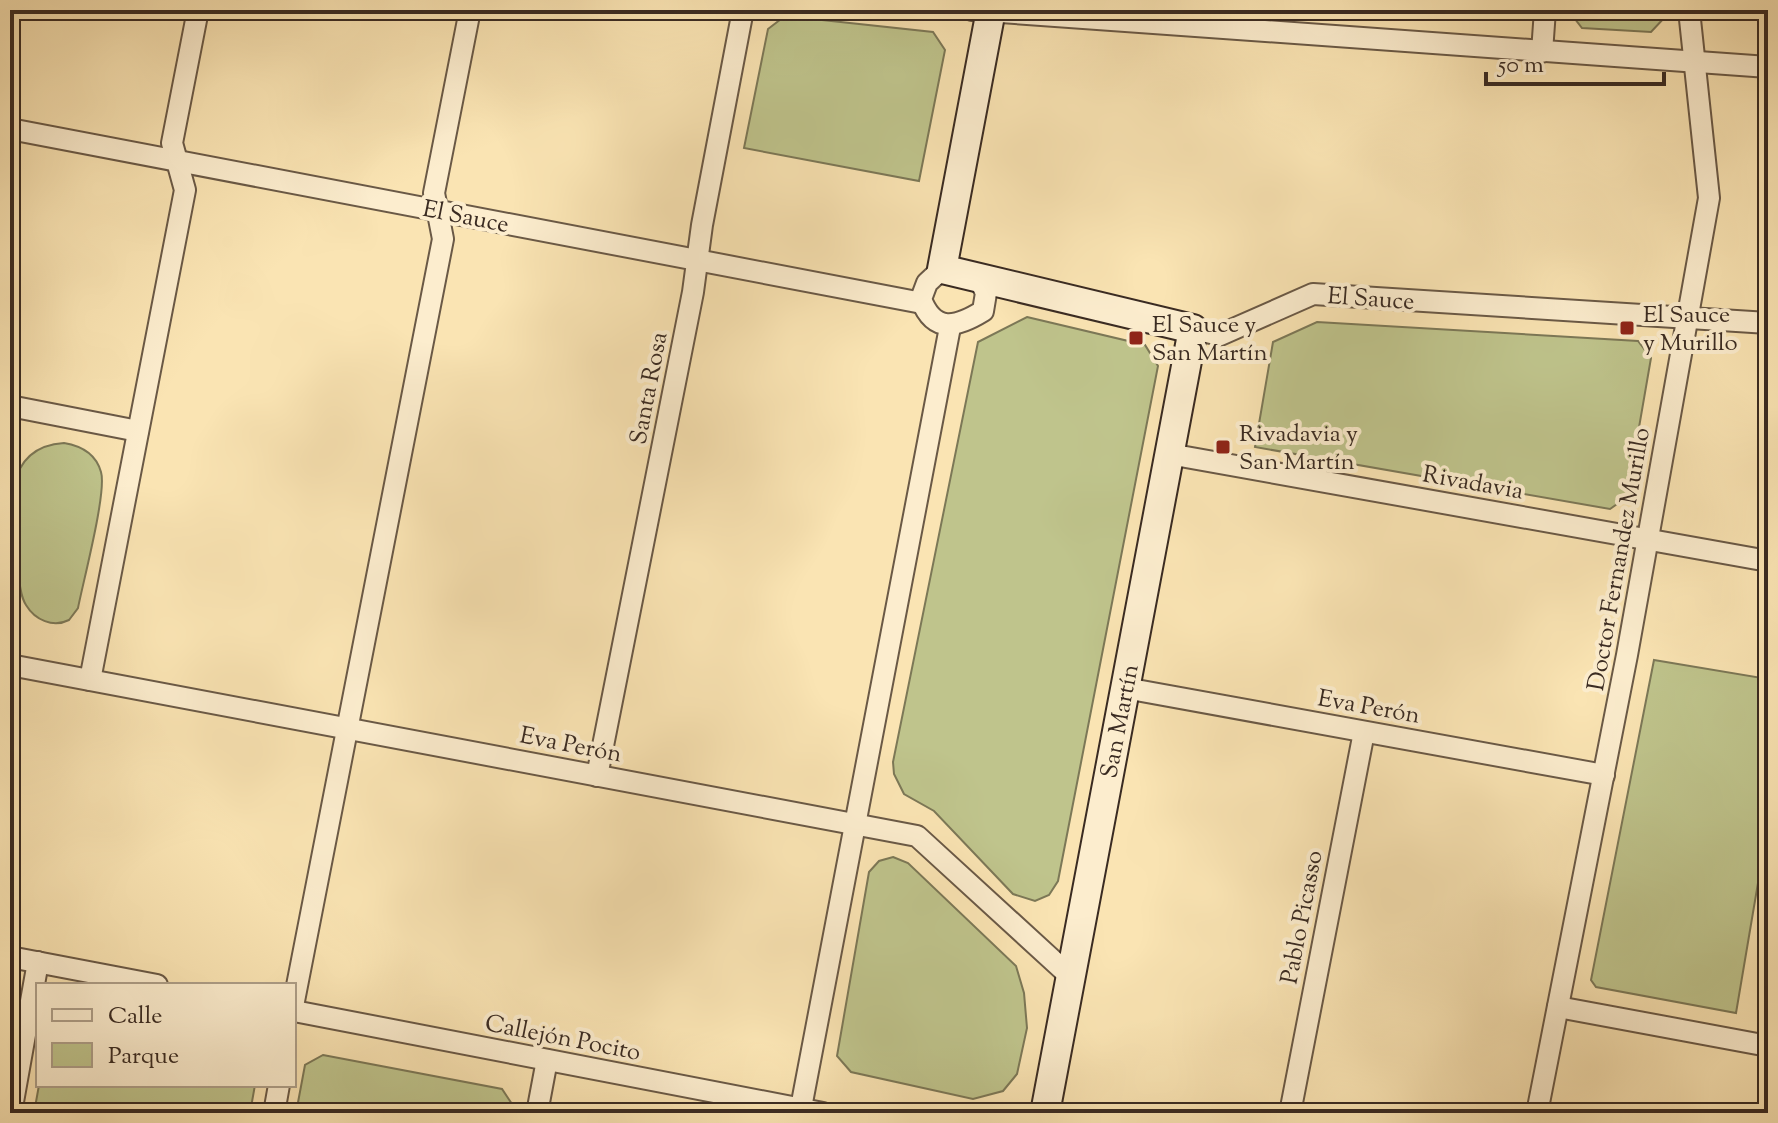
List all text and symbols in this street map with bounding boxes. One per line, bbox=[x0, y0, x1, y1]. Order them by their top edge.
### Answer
scale bar bbox=[1486, 36, 1664, 86]
text: 50 m bbox=[1496, 49, 1544, 83]
street label: El Sauce bbox=[420, 193, 512, 243]
street label: El Sauce bbox=[1326, 280, 1416, 320]
place label: El Sauce y Murillo bbox=[1643, 299, 1738, 361]
place label: El Sauce y San Martín bbox=[1152, 309, 1268, 371]
marker: El Sauce y Murillo bbox=[1618, 319, 1636, 337]
street label: Santa Rosa bbox=[622, 329, 678, 448]
marker: El Sauce y San Martín bbox=[1127, 329, 1145, 347]
place label: Rivadavia y San Martín bbox=[1239, 418, 1358, 480]
street label: Doctor Fernandez Murillo bbox=[1580, 425, 1660, 694]
marker: Rivadavia y San Martín bbox=[1214, 438, 1232, 456]
street label: Rivadavia bbox=[1420, 458, 1526, 510]
street label: San Martín bbox=[1093, 661, 1149, 781]
street label: Eva Perón bbox=[1315, 682, 1422, 734]
street label: Eva Perón bbox=[517, 719, 625, 772]
street label: Pablo Picasso bbox=[1273, 848, 1333, 987]
legend bbox=[36, 983, 296, 1087]
text: Calle bbox=[108, 1000, 162, 1034]
street label: Callejón Pocito bbox=[482, 1007, 643, 1071]
text: Parque bbox=[108, 1040, 179, 1074]

